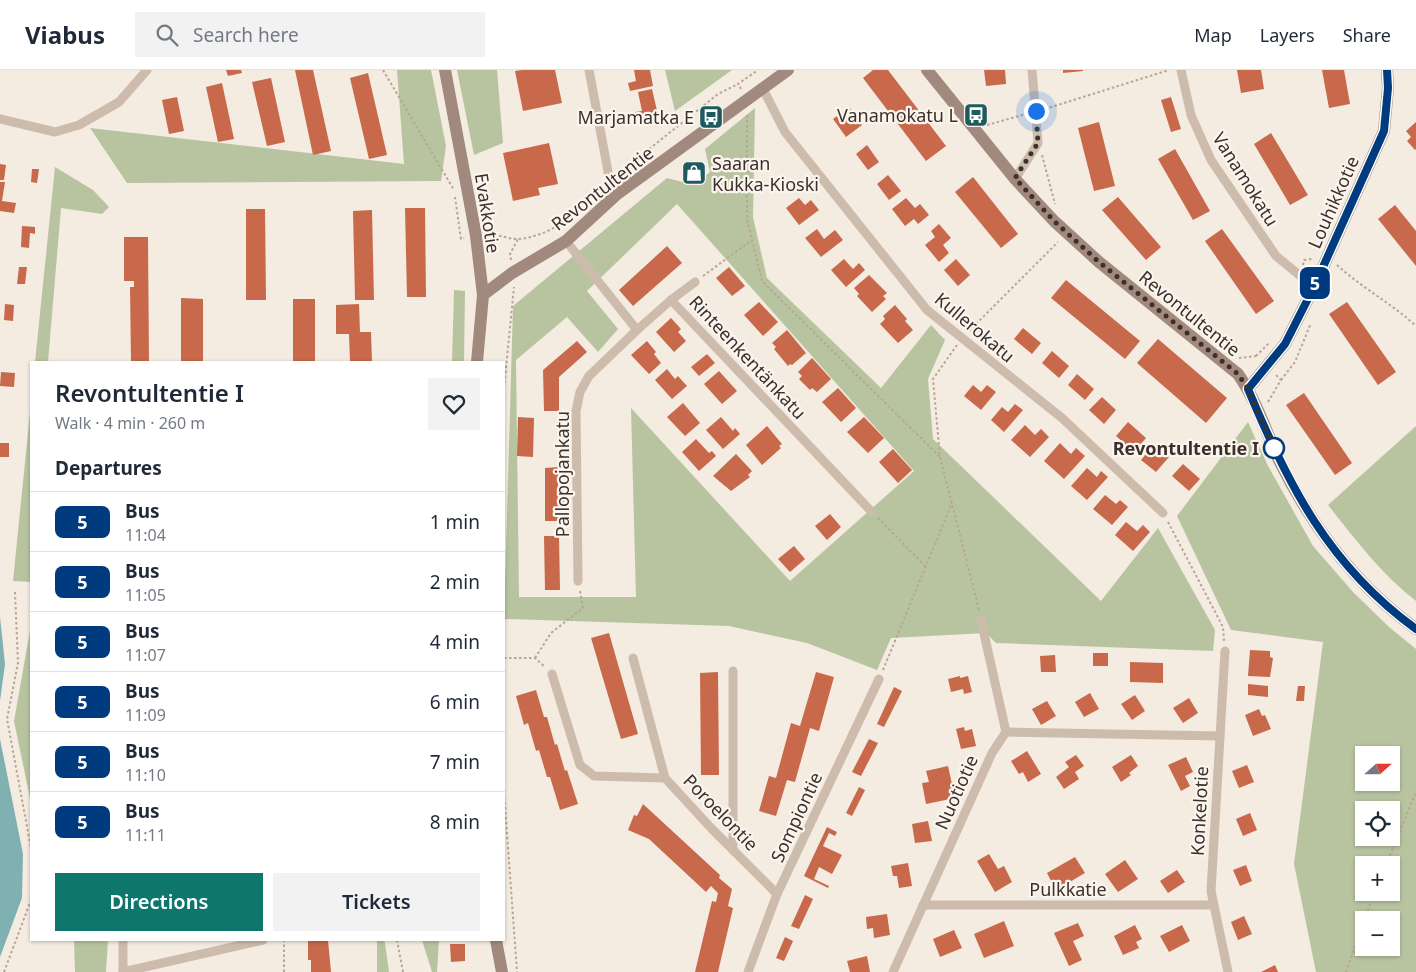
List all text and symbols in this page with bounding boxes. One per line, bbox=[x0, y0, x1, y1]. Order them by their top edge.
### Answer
search box bbox=[135, 12, 485, 57]
text: Viabus bbox=[25, 18, 105, 51]
icon: search bbox=[153, 21, 181, 49]
text: Search here bbox=[193, 22, 299, 48]
text: Map bbox=[1194, 23, 1232, 47]
text: Layers bbox=[1260, 23, 1315, 47]
text: Share bbox=[1343, 23, 1391, 47]
your location bbox=[1024, 99, 1049, 124]
bus stop icon: Vanamokatu L bbox=[963, 102, 989, 128]
place label: Vanamokatu L bbox=[837, 103, 958, 127]
bus stop icon: Marjamatka E bbox=[698, 104, 724, 130]
place label: Marjamatka E bbox=[578, 105, 694, 129]
street label: Vanamokatu bbox=[1208, 127, 1284, 231]
street label: Revontultentie bbox=[546, 141, 658, 235]
place label: Saaran Kukka-Kioski bbox=[712, 151, 819, 196]
street label: Louhikkotie bbox=[1302, 152, 1364, 252]
shop icon: Saaran Kukka-Kioski bbox=[681, 160, 707, 186]
street label: Evakkotie bbox=[470, 171, 506, 255]
street label: Revontultentie bbox=[1134, 265, 1246, 361]
line badge: 5 bbox=[1299, 267, 1331, 299]
text: 5 bbox=[1310, 271, 1320, 295]
street label: Kullerokatu bbox=[930, 287, 1020, 367]
street label: Rinteenkentänkatu bbox=[684, 290, 812, 424]
text: Revontultentie I bbox=[55, 376, 244, 409]
button: heart bbox=[428, 378, 480, 430]
street label: Pallopojankatu bbox=[550, 411, 574, 537]
text: Walk · 4 min · 260 m bbox=[55, 412, 205, 434]
place label: Revontultentie I bbox=[1113, 436, 1259, 460]
marker: Revontultentie I bbox=[1263, 437, 1285, 459]
text: Departures bbox=[55, 455, 162, 481]
text: Bus bbox=[125, 498, 160, 524]
text: 1 min bbox=[430, 509, 480, 535]
text: 5 bbox=[77, 510, 88, 534]
text: 11:04 bbox=[125, 524, 166, 546]
text: Bus bbox=[125, 558, 160, 584]
text: 2 min bbox=[430, 569, 480, 595]
text: 5 bbox=[77, 570, 88, 594]
text: 11:05 bbox=[125, 584, 166, 606]
text: Bus bbox=[125, 618, 160, 644]
text: 4 min bbox=[430, 629, 480, 655]
text: 5 bbox=[77, 630, 88, 654]
text: 11:07 bbox=[125, 644, 166, 666]
text: Bus bbox=[125, 678, 160, 704]
text: 6 min bbox=[430, 689, 480, 715]
text: 5 bbox=[77, 690, 88, 714]
text: 11:09 bbox=[125, 704, 166, 726]
text: Bus bbox=[125, 738, 160, 764]
north arrow bbox=[1355, 746, 1400, 791]
map controls bbox=[1355, 746, 1400, 956]
text: 7 min bbox=[430, 749, 480, 775]
text: 5 bbox=[77, 750, 88, 774]
street label: Nuotiotie bbox=[929, 751, 983, 833]
text: 11:10 bbox=[125, 764, 166, 786]
street label: Konkelotie bbox=[1185, 766, 1213, 856]
street label: Poroelontie bbox=[678, 768, 764, 856]
street label: Sompiontie bbox=[765, 768, 827, 866]
text: Bus bbox=[125, 798, 160, 824]
button: locate bbox=[1355, 801, 1400, 846]
text: 8 min bbox=[430, 809, 480, 835]
text: 5 bbox=[77, 810, 88, 834]
text: 11:11 bbox=[125, 824, 166, 846]
button: + bbox=[1355, 856, 1400, 901]
button: Directions bbox=[55, 873, 263, 931]
button: Tickets bbox=[273, 873, 480, 931]
street label: Pulkkatie bbox=[1029, 877, 1107, 901]
button: − bbox=[1355, 911, 1400, 956]

